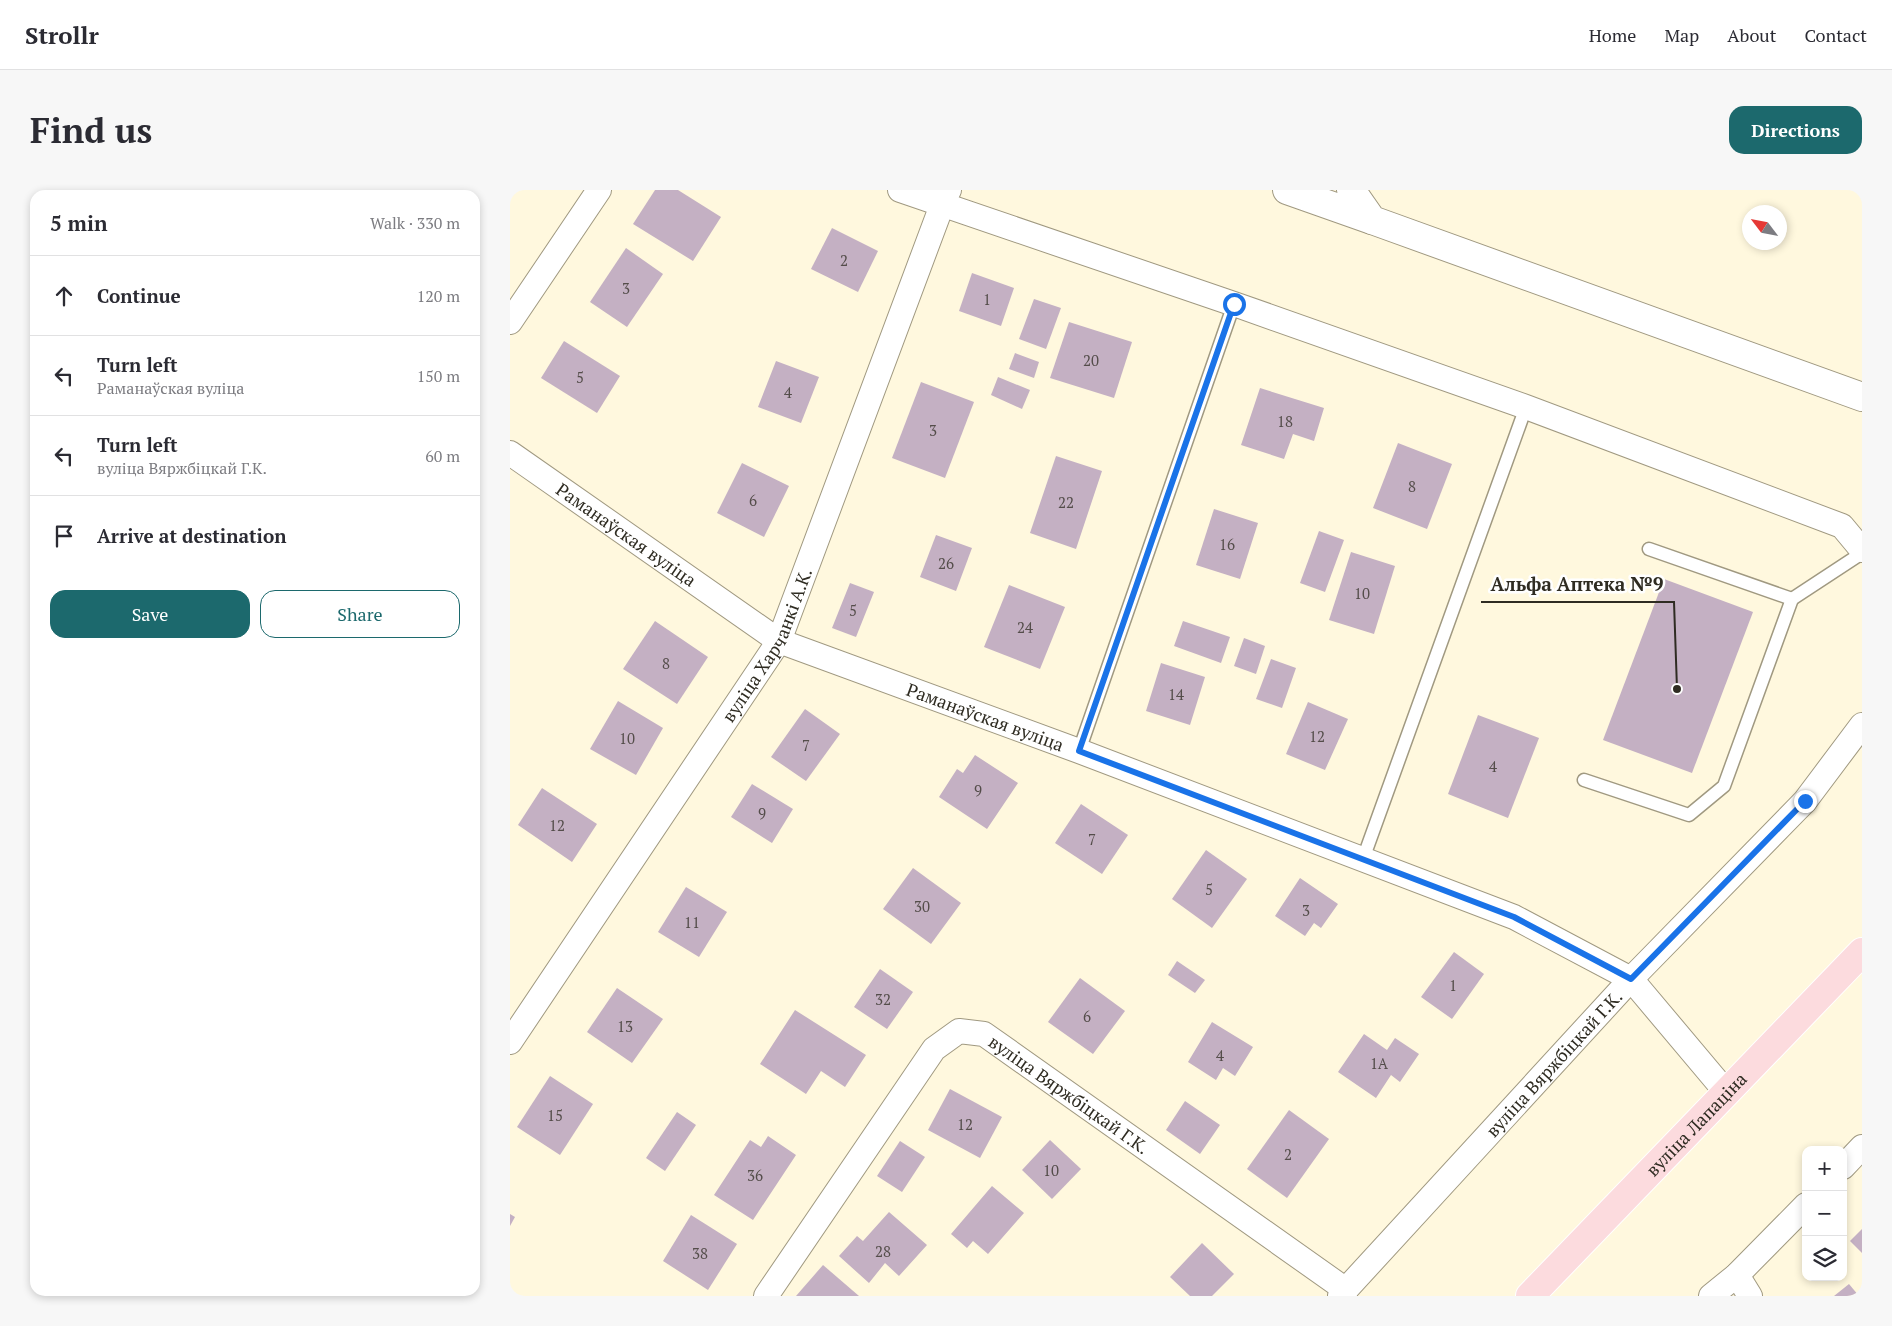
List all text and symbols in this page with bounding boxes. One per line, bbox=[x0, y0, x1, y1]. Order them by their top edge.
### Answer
text: Strollr bbox=[25, 19, 99, 51]
text: Home bbox=[1589, 23, 1636, 47]
text: Map bbox=[1664, 23, 1699, 47]
text: About bbox=[1727, 23, 1776, 47]
text: Contact bbox=[1804, 23, 1867, 47]
button: Directions bbox=[1729, 106, 1862, 154]
text: Find us bbox=[30, 107, 152, 153]
north arrow bbox=[1742, 205, 1787, 250]
text: 5 min bbox=[50, 209, 107, 237]
text: Walk · 330 m bbox=[370, 212, 460, 234]
house number: 2 bbox=[840, 250, 848, 270]
house number: 3 bbox=[622, 278, 630, 298]
icon: ahead bbox=[50, 282, 78, 310]
text: Continue bbox=[97, 283, 181, 308]
text: 120 m bbox=[417, 285, 460, 307]
house number: 1 bbox=[983, 289, 991, 309]
route start bbox=[1223, 293, 1246, 316]
house number: 20 bbox=[1083, 350, 1099, 370]
text: Turn left bbox=[97, 352, 178, 377]
icon: left bbox=[50, 362, 78, 390]
text: 150 m bbox=[417, 365, 460, 387]
house number: 5 bbox=[576, 367, 584, 387]
text: Раманаўская вуліца bbox=[97, 377, 244, 399]
house number: 4 bbox=[784, 382, 792, 402]
house number: 18 bbox=[1277, 411, 1293, 431]
house number: 3 bbox=[929, 420, 937, 440]
text: Turn left bbox=[97, 432, 178, 457]
icon: left bbox=[50, 442, 78, 470]
text: 60 m bbox=[425, 445, 460, 467]
text: вуліца Вяржбіцкай Г.К. bbox=[97, 457, 267, 479]
house number: 8 bbox=[1408, 476, 1416, 496]
street label: Раманаўская вуліца bbox=[552, 477, 701, 592]
house number: 6 bbox=[749, 490, 757, 510]
house number: 22 bbox=[1058, 492, 1074, 512]
icon: arrive bbox=[50, 522, 78, 550]
text: Arrive at destination bbox=[97, 523, 286, 548]
house number: 16 bbox=[1219, 534, 1235, 554]
house number: 26 bbox=[938, 553, 954, 573]
street label: вуліца Харчанкі А.К. bbox=[716, 564, 817, 727]
callout: Альфа Аптека №9 bbox=[1481, 568, 1674, 602]
text: Альфа Аптека №9 bbox=[1490, 571, 1664, 596]
house number: 10 bbox=[1354, 583, 1370, 603]
button: Save bbox=[50, 590, 250, 638]
button: Share bbox=[260, 590, 460, 638]
house number: 5 bbox=[849, 600, 857, 620]
house number: 24 bbox=[1017, 617, 1033, 637]
house number: 8 bbox=[662, 653, 670, 673]
street label: Раманаўская вуліца bbox=[903, 677, 1067, 756]
house number: 14 bbox=[1168, 684, 1184, 704]
house number: 12 bbox=[1309, 726, 1325, 746]
house number: 10 bbox=[619, 728, 635, 748]
house number: 7 bbox=[802, 735, 810, 755]
house number: 4 bbox=[1489, 756, 1497, 776]
house number: 9 bbox=[974, 780, 982, 800]
route end bbox=[1794, 790, 1817, 813]
house number: 9 bbox=[758, 803, 766, 823]
house number: 12 bbox=[549, 815, 565, 835]
house number: 7 bbox=[1088, 829, 1096, 849]
house number: 5 bbox=[1205, 879, 1213, 899]
house number: 30 bbox=[914, 896, 930, 916]
house number: 3 bbox=[1302, 900, 1310, 920]
house number: 11 bbox=[684, 912, 700, 932]
house number: 1 bbox=[1449, 975, 1457, 995]
street label: вуліца Вяржбіцкай Г.К. bbox=[1480, 985, 1627, 1142]
house number: 32 bbox=[875, 989, 891, 1009]
house number: 6 bbox=[1083, 1006, 1091, 1026]
house number: 13 bbox=[617, 1016, 633, 1036]
street label: вуліца Вяржбіцкай Г.К. bbox=[984, 1029, 1154, 1159]
house number: 4 bbox=[1216, 1045, 1224, 1065]
house number: 1А bbox=[1370, 1053, 1389, 1073]
street label: вуліца Лапаціна bbox=[1640, 1067, 1752, 1181]
house number: 15 bbox=[547, 1105, 563, 1125]
house number: 12 bbox=[957, 1114, 973, 1134]
house number: 2 bbox=[1284, 1144, 1292, 1164]
map controls bbox=[1802, 1146, 1847, 1281]
button: + bbox=[1802, 1146, 1847, 1191]
house number: 10 bbox=[1043, 1160, 1059, 1180]
house number: 36 bbox=[747, 1165, 763, 1185]
button: − bbox=[1802, 1191, 1847, 1236]
button: layers bbox=[1802, 1236, 1847, 1281]
house number: 28 bbox=[875, 1241, 891, 1261]
house number: 38 bbox=[692, 1243, 708, 1263]

